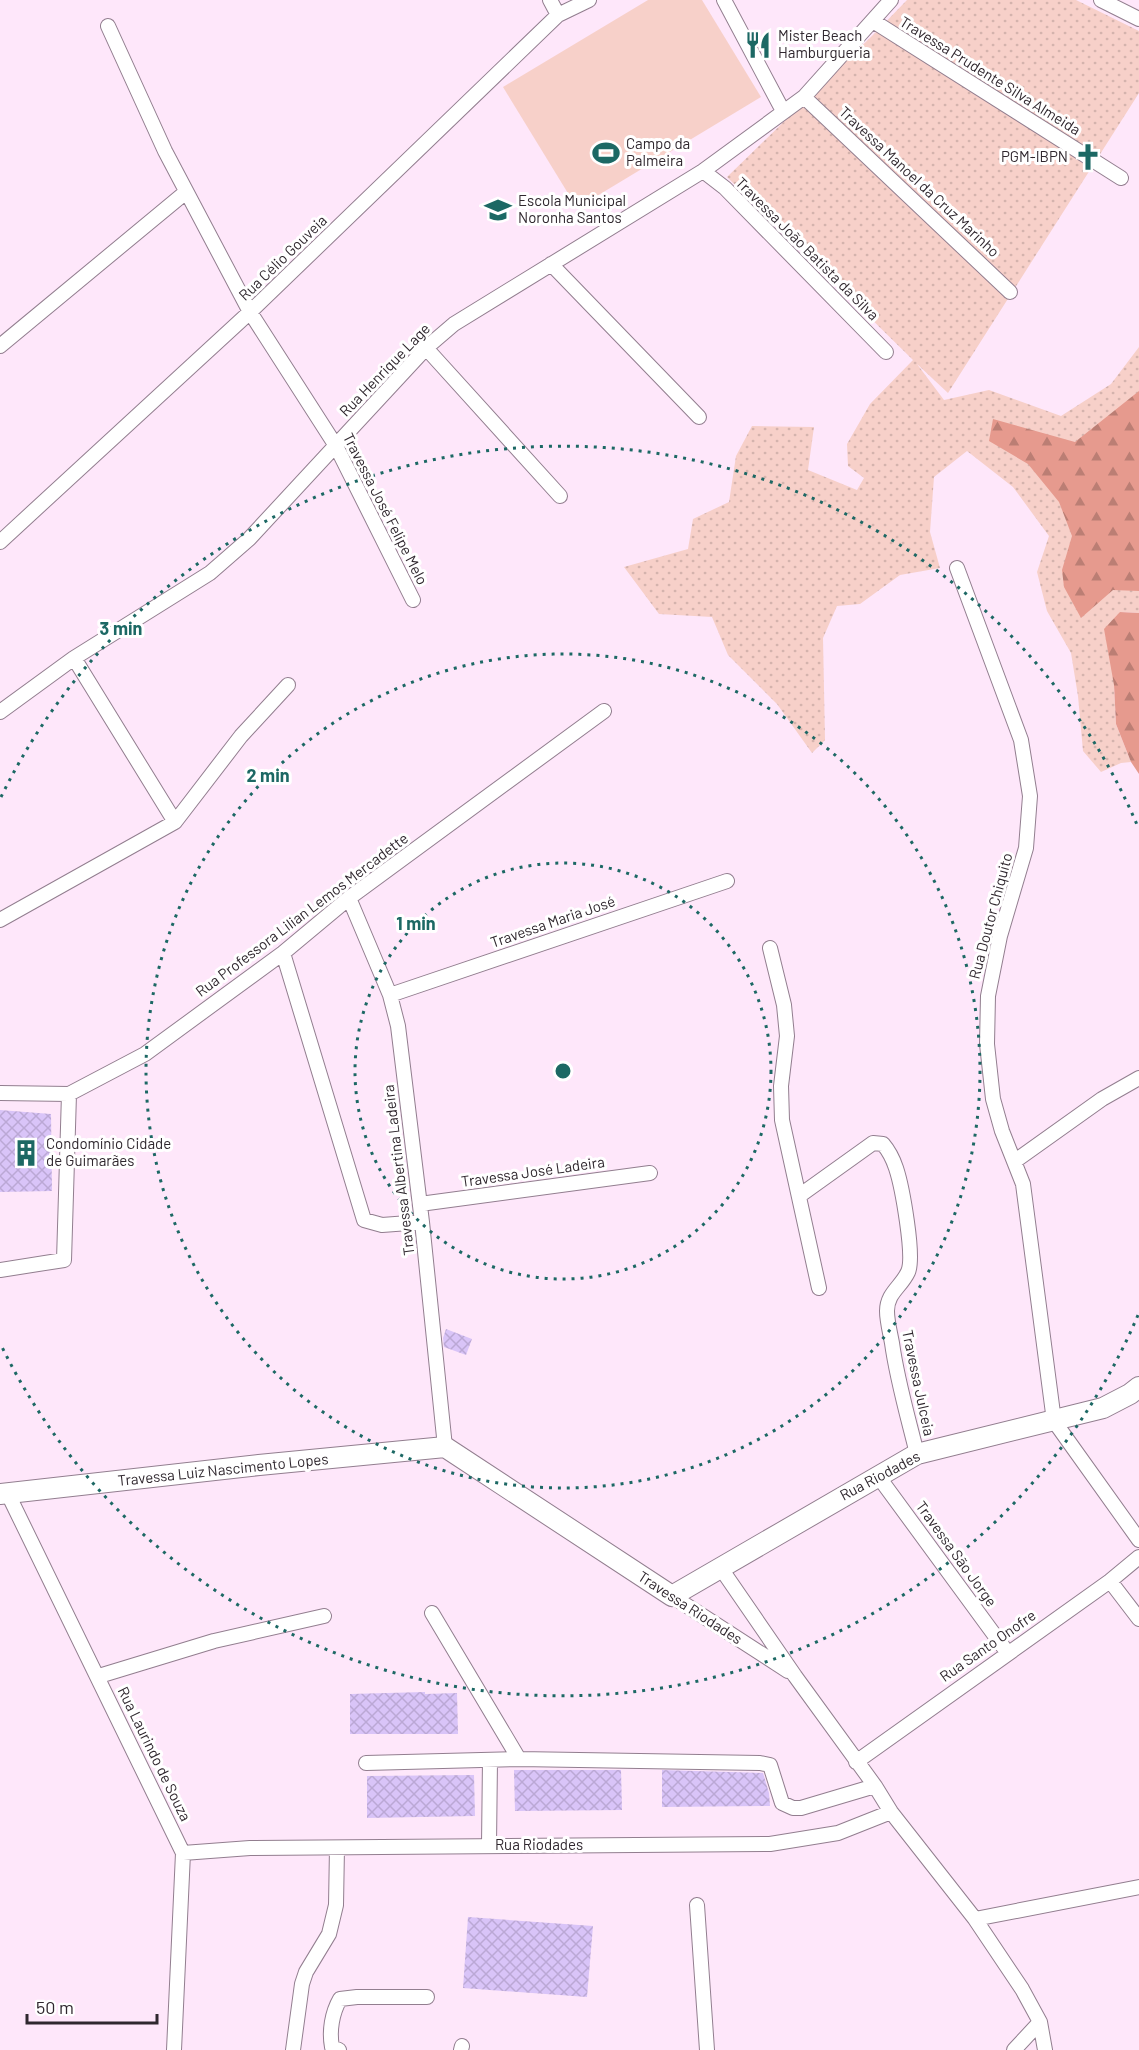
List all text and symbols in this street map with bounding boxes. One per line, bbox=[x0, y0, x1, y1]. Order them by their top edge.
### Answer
street label: Travessa Prudente Silva Almeida bbox=[897, 12, 1084, 138]
place label: Mister Beach Hamburgueria bbox=[778, 26, 870, 61]
restaurant icon: Mister Beach Hamburgueria bbox=[743, 30, 773, 60]
street label: Travessa Manoel da Cruz Marinho bbox=[836, 102, 1003, 260]
place label: Campo da Palmeira bbox=[626, 134, 690, 169]
sports icon: Campo da Palmeira bbox=[591, 138, 621, 168]
church icon: PGM-IBPN bbox=[1073, 142, 1103, 172]
place label: PGM-IBPN bbox=[1001, 147, 1068, 165]
street label: Travessa João Batista da Silva bbox=[732, 173, 883, 324]
place label: Escola Municipal Noronha Santos bbox=[518, 191, 626, 226]
school or university icon: Escola Municipal Noronha Santos bbox=[483, 195, 513, 225]
street label: Rua Célio Gouveia bbox=[235, 211, 330, 304]
street label: Rua Henrique Lage bbox=[335, 319, 433, 420]
street label: Travessa José Felipe Melo bbox=[340, 430, 432, 588]
text: 3 min bbox=[100, 617, 142, 639]
text: 2 min bbox=[246, 764, 290, 786]
street label: Rua Professora Lilian Lemos Mercadette bbox=[192, 828, 411, 1000]
street label: Rua Doutor Chiquito bbox=[965, 851, 1016, 981]
street label: Travessa Maria José bbox=[488, 891, 617, 951]
text: 1 min bbox=[396, 912, 436, 934]
centre of rings bbox=[553, 1061, 573, 1081]
street label: Travessa Albertina Ladeira bbox=[379, 1084, 417, 1257]
place label: Condomínio Cidade de Guimarães bbox=[46, 1134, 171, 1169]
building icon: Condomínio Cidade de Guimarães bbox=[11, 1138, 41, 1168]
street label: Travessa José Ladeira bbox=[460, 1152, 606, 1190]
street label: Travessa Julceia bbox=[899, 1328, 939, 1437]
street label: Rua Riodades bbox=[836, 1446, 923, 1504]
street label: Travessa Luiz Nascimento Lopes bbox=[117, 1449, 329, 1489]
street label: Travessa São Jorge bbox=[913, 1497, 1001, 1610]
street label: Travessa Riodades bbox=[635, 1567, 746, 1648]
street label: Rua Santo Onofre bbox=[936, 1605, 1039, 1685]
street label: Rua Laurindo de Souza bbox=[115, 1683, 195, 1824]
street label: Rua Riodades bbox=[495, 1835, 583, 1853]
scale bar bbox=[27, 1987, 158, 2025]
text: 50 m bbox=[36, 1996, 74, 2018]

